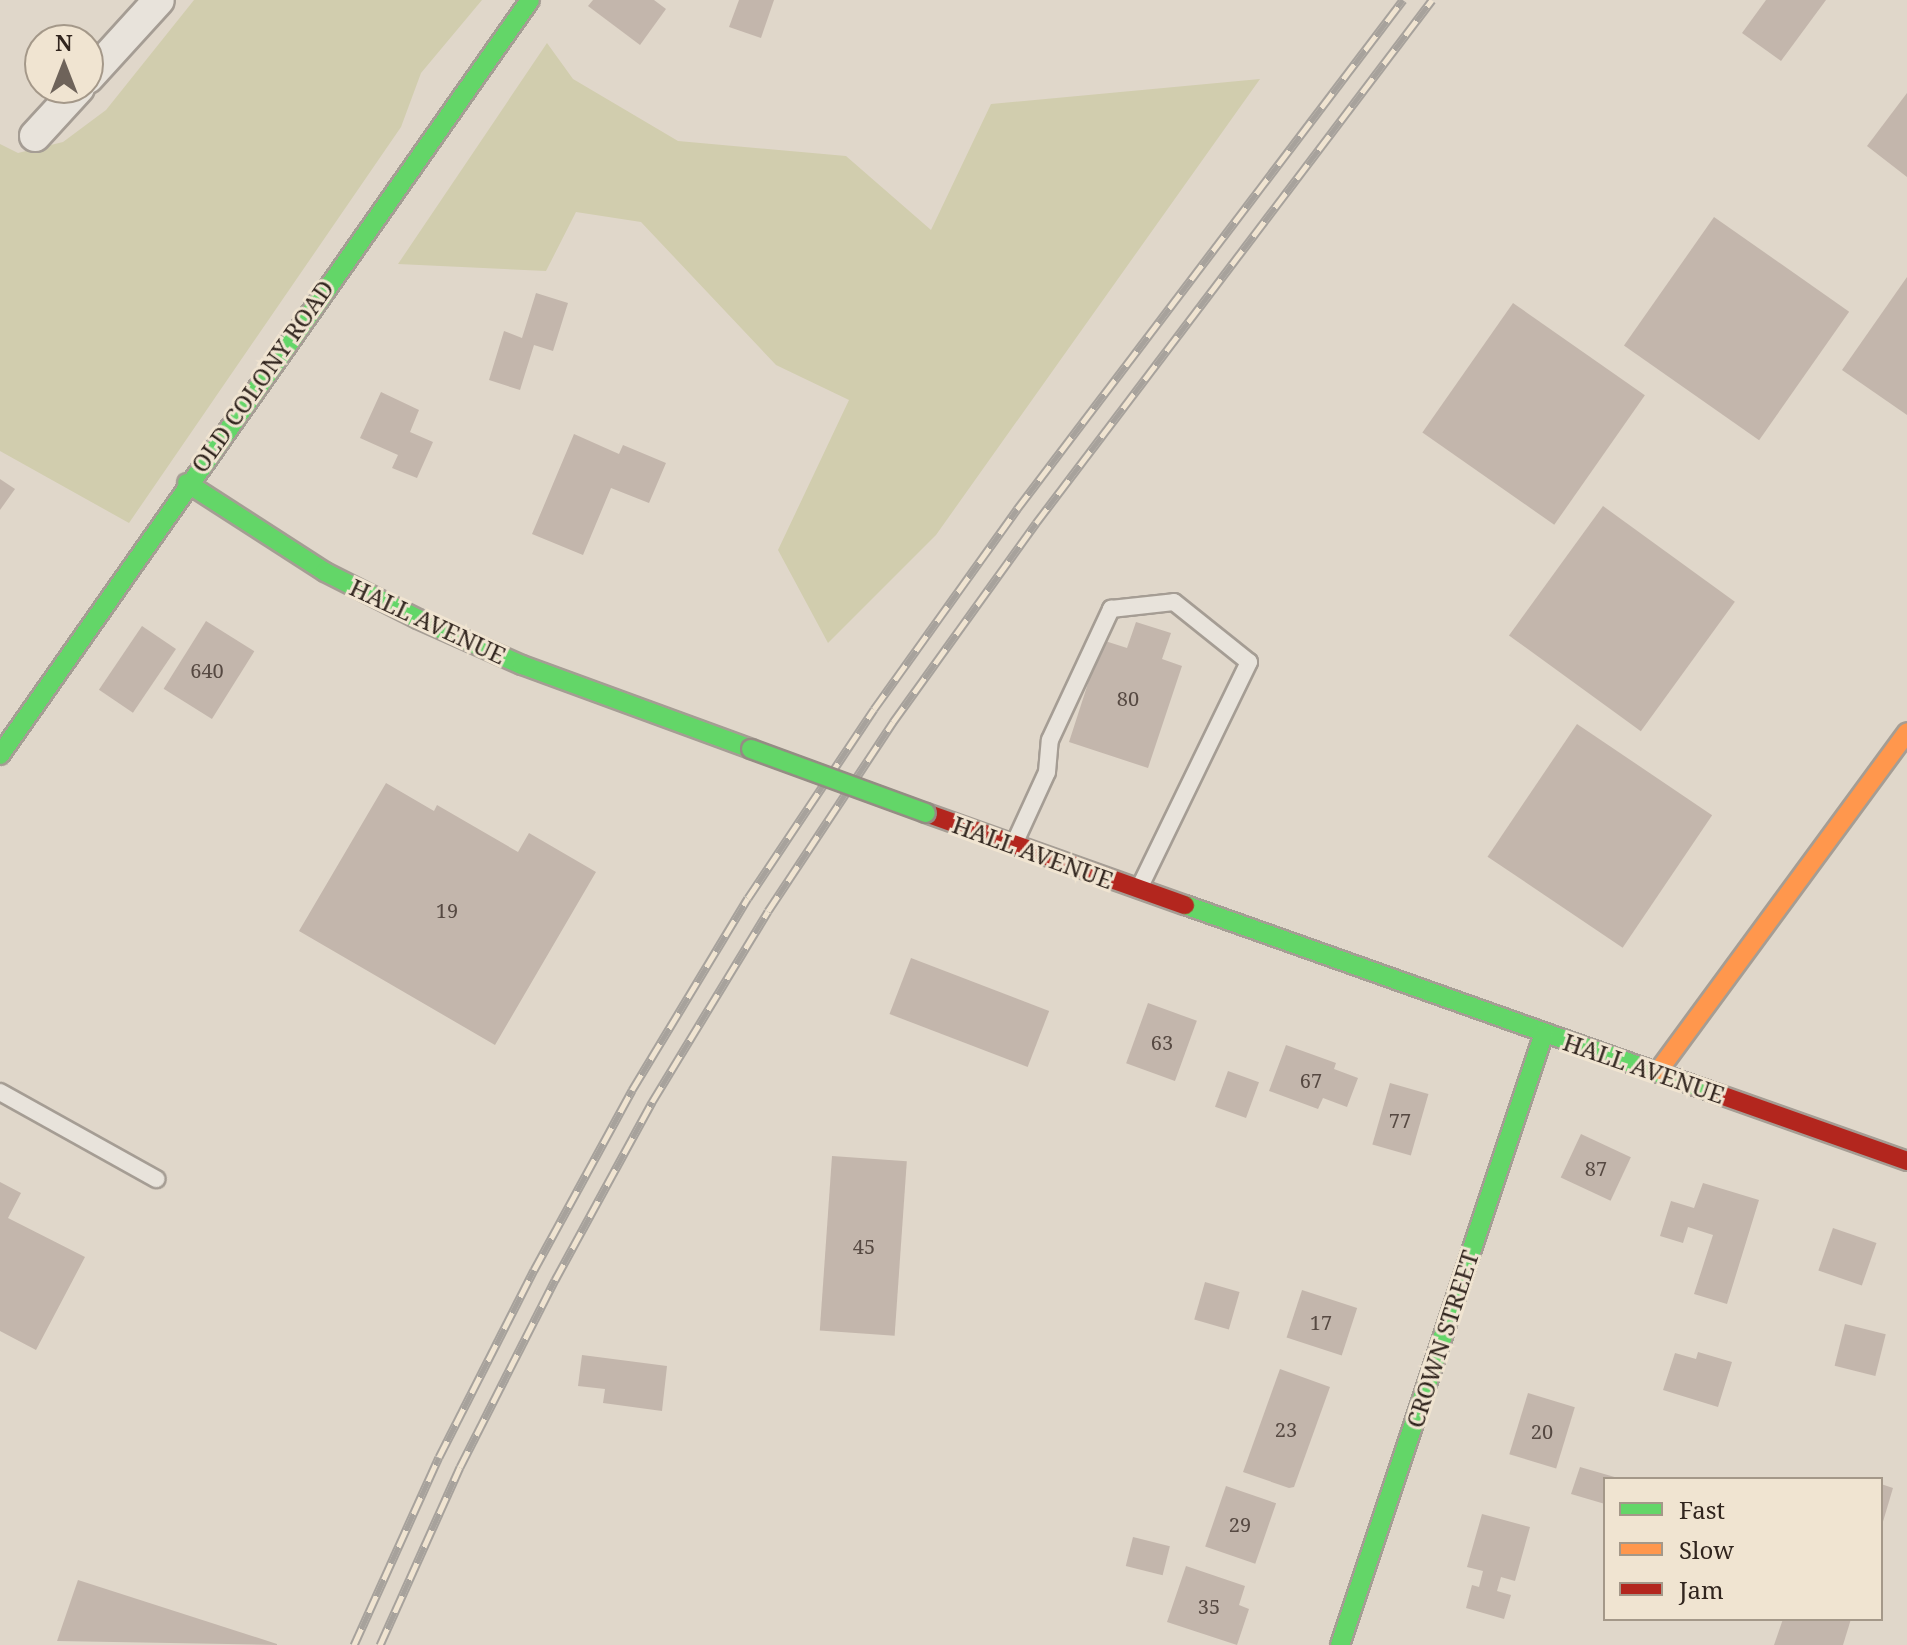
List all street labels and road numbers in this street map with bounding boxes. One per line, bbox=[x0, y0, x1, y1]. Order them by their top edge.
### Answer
street label: OLD COLONY ROAD bbox=[185, 274, 339, 478]
street label: HALL AVENUE bbox=[345, 572, 511, 670]
street label: HALL AVENUE bbox=[949, 810, 1117, 894]
street label: HALL AVENUE bbox=[1560, 1027, 1728, 1109]
street label: CROWN STREET bbox=[1400, 1247, 1484, 1431]

